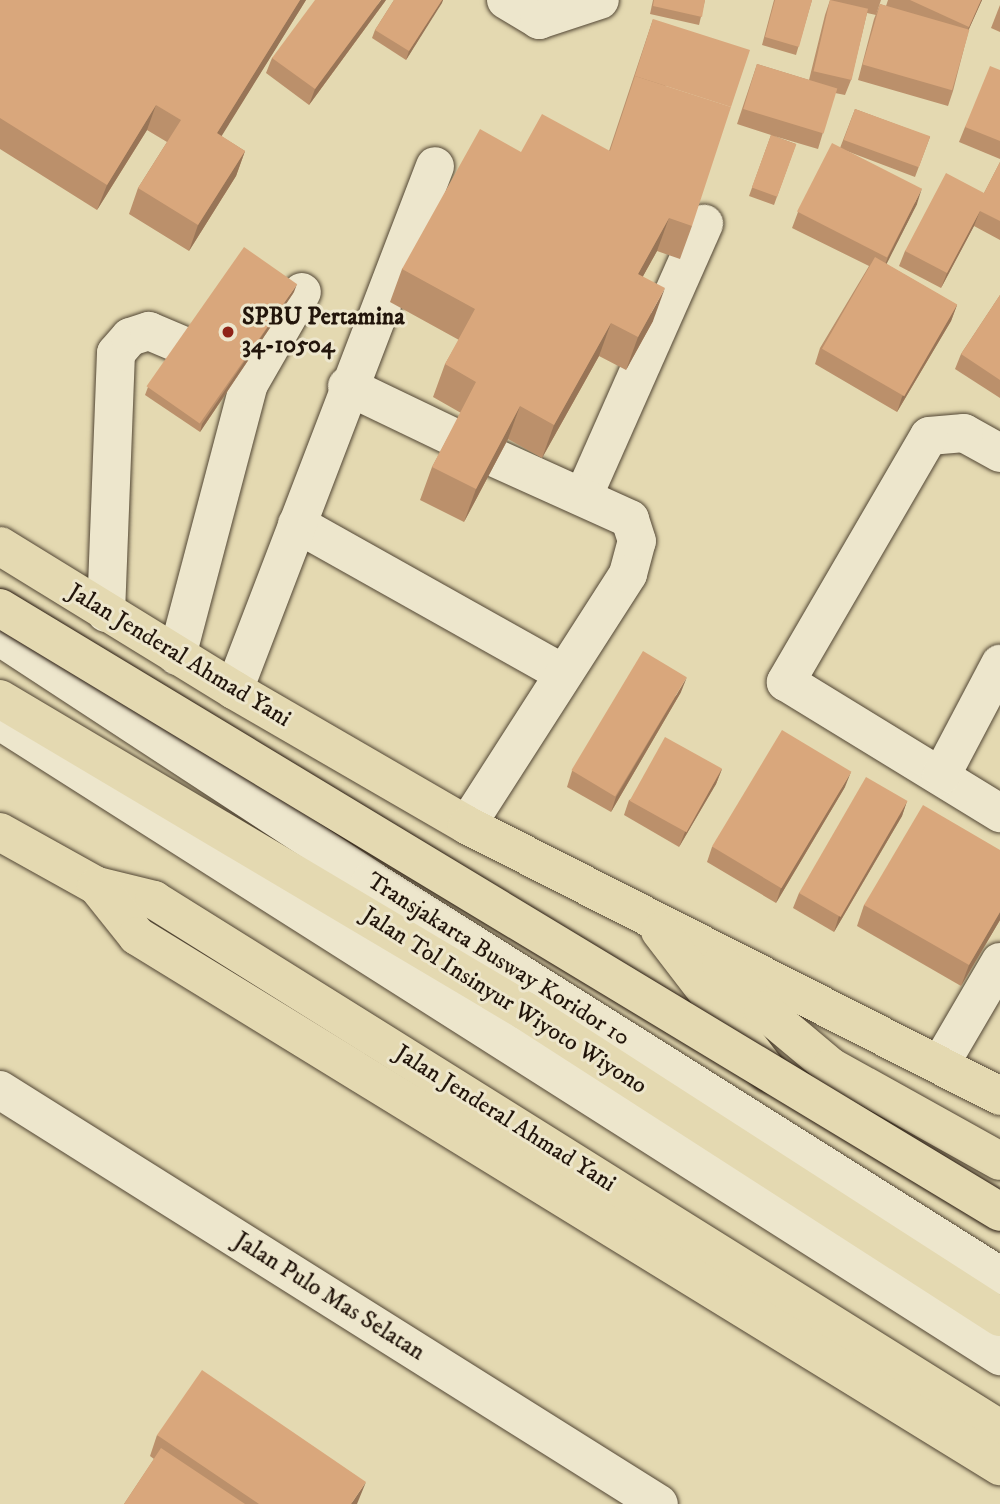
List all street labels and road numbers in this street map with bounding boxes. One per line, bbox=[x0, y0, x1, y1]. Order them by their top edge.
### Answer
street label: Jalan Jenderal Ahmad Yani bbox=[62, 578, 296, 734]
street label: Transjakarta Busway Koridor 10 bbox=[361, 867, 635, 1053]
street label: Jalan Tol Insinyur Wiyoto Wiyono bbox=[356, 901, 652, 1101]
street label: Jalan Jenderal Ahmad Yani bbox=[389, 1039, 621, 1199]
street label: Jalan Pulo Mas Selatan bbox=[228, 1227, 430, 1367]

